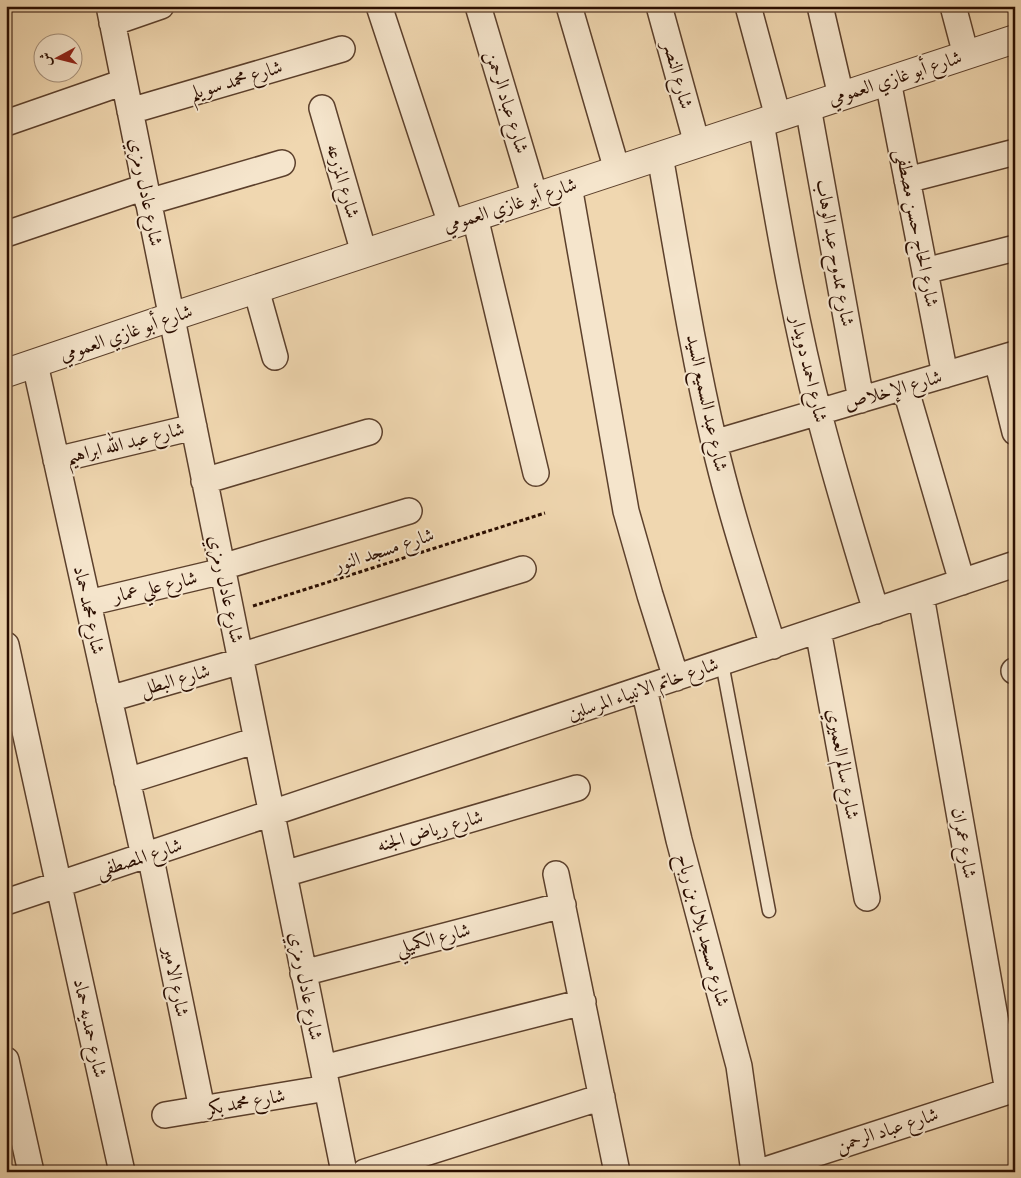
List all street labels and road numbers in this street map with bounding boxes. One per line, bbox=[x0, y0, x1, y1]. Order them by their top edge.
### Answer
street label: شارع النصر bbox=[654, 36, 699, 112]
street label: شارع أبو غازي العمومي bbox=[825, 44, 966, 114]
street label: شارع عباد الرحمن bbox=[477, 47, 535, 157]
street label: شارع محمد سويلم bbox=[186, 54, 287, 112]
street label: شارع عادل رمزي bbox=[121, 136, 169, 249]
street label: شارع المزرعه bbox=[318, 141, 366, 222]
street label: شارع الحاج حسن مصطفى bbox=[885, 147, 945, 310]
street label: شارع أبو غازي العمومي bbox=[440, 171, 581, 241]
street label: شارع ممدوح عبد الوهاب bbox=[805, 177, 861, 329]
street label: شارع أبو غازي العمومي bbox=[56, 298, 197, 370]
street label: شارع احمد دويدار bbox=[782, 311, 834, 426]
street label: شارع عبد السميع السيد bbox=[676, 332, 734, 475]
street label: شارع الإخلاص bbox=[841, 364, 946, 418]
street label: شارع عبد الله ابراهيم bbox=[62, 414, 189, 476]
street label: شارع مسجد النور bbox=[329, 522, 438, 581]
street label: شارع عادل رمزي bbox=[200, 533, 250, 646]
street label: شارع محمد حماد bbox=[65, 563, 111, 657]
street label: شارع علي عمار bbox=[108, 565, 201, 615]
street label: شارع خاتم الانبياء المرسلين bbox=[564, 651, 723, 730]
street label: شارع البطل bbox=[137, 658, 214, 704]
street label: شارع سالم العميري bbox=[818, 707, 866, 822]
street label: شارع رياض الجنه bbox=[374, 803, 487, 860]
street label: شارع عمران bbox=[943, 805, 983, 881]
street label: شارع المصطفى bbox=[93, 832, 186, 886]
street label: شارع مسجد بلال بن رباح bbox=[666, 851, 736, 1010]
street label: شارع الكميلي bbox=[393, 917, 474, 966]
street label: شارع عادل رمزي bbox=[281, 930, 329, 1043]
street label: شارع الامير bbox=[154, 943, 196, 1020]
street label: شارع حمديه حماد bbox=[65, 976, 113, 1080]
street label: شارع محمد بكر bbox=[203, 1082, 288, 1124]
street label: شارع عباد الرحمن bbox=[832, 1101, 942, 1161]

